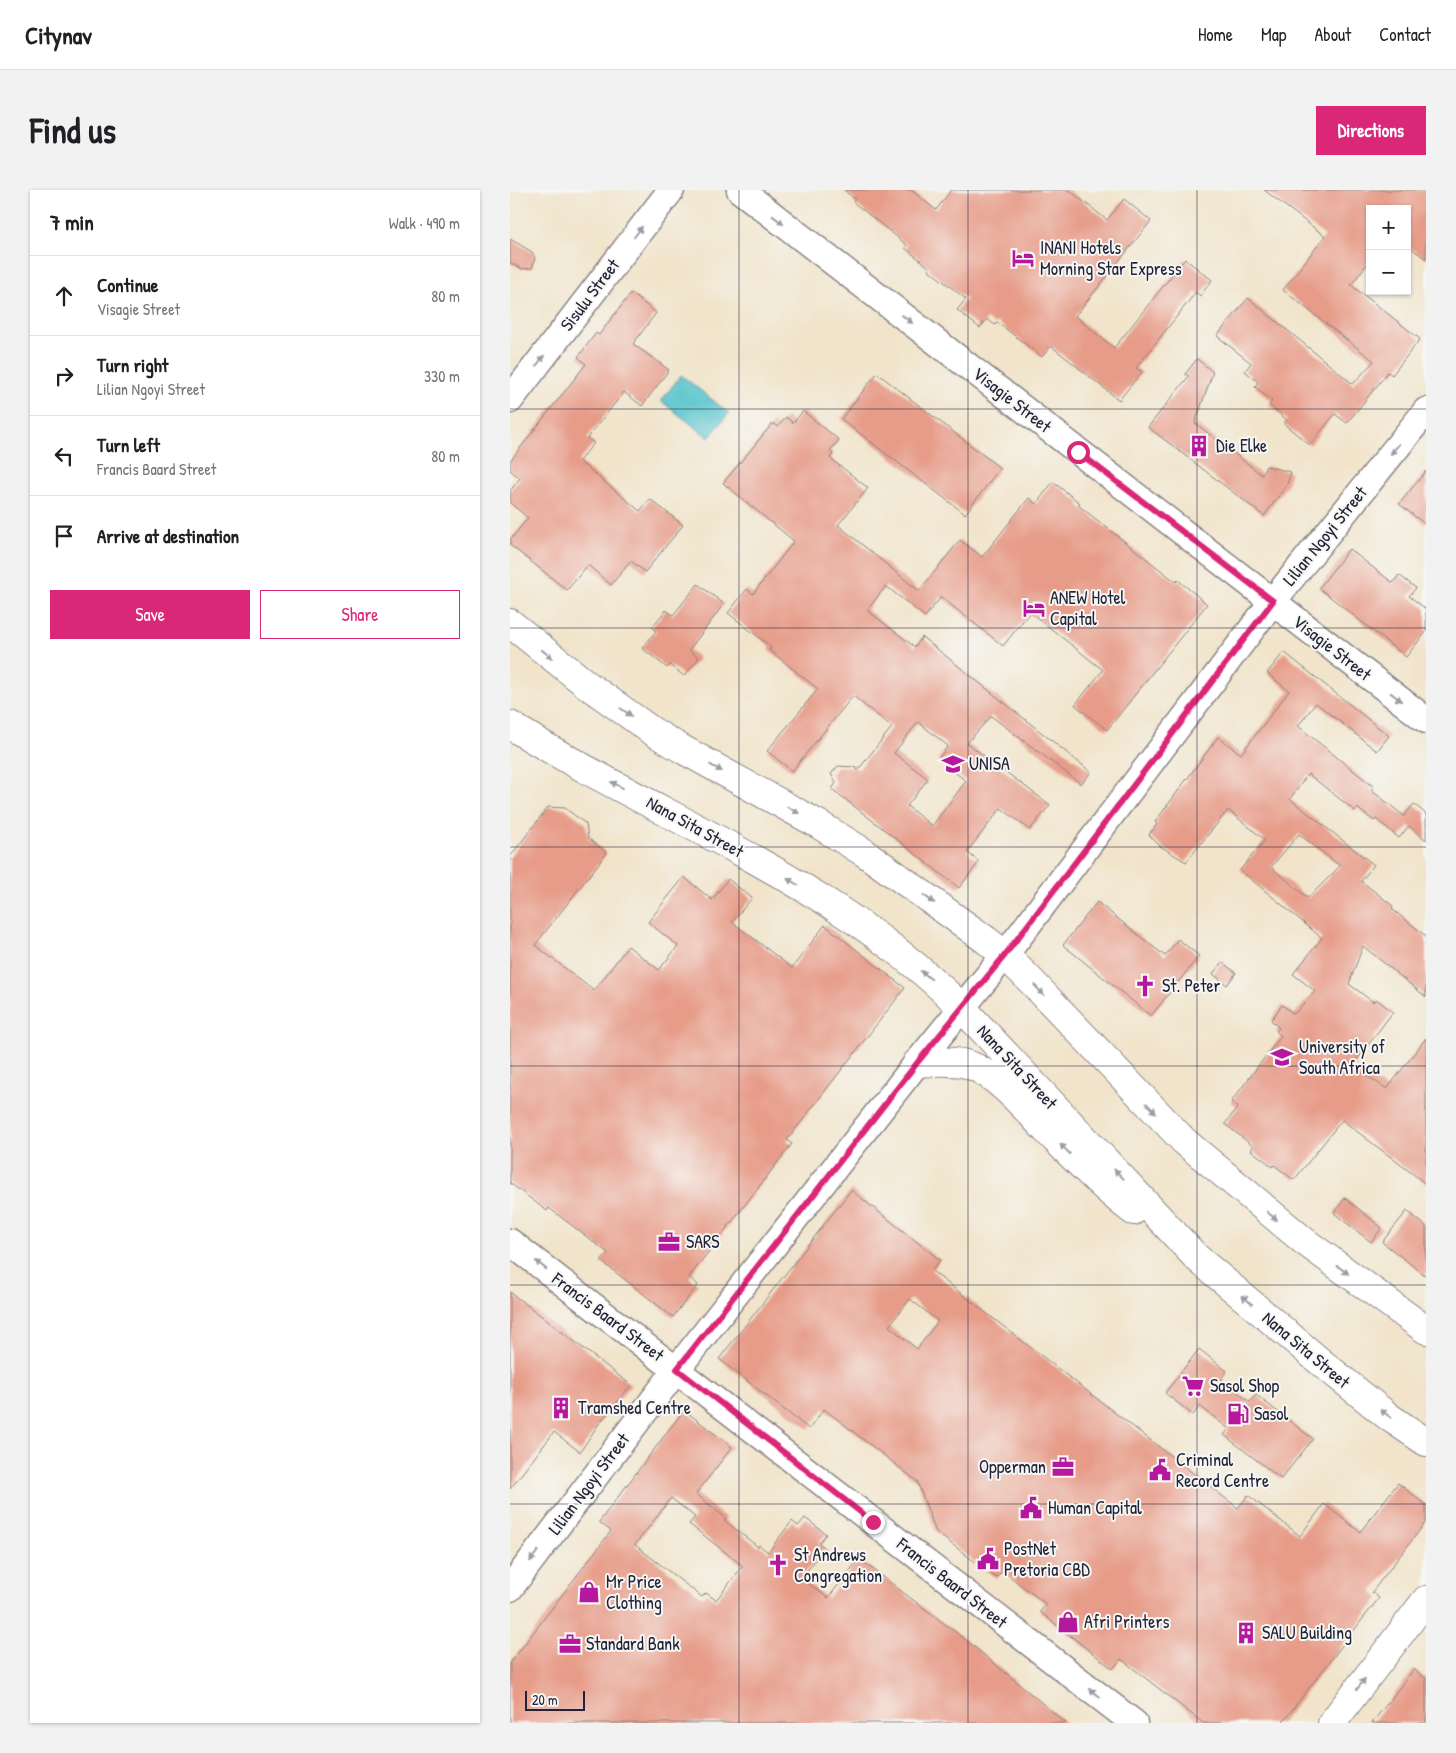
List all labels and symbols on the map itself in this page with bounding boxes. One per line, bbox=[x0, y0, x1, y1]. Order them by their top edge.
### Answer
one-way arrow bbox=[771, 214, 784, 225]
one-way arrow bbox=[633, 226, 644, 239]
place label: INANI Hotels Morning Star Express bbox=[1040, 235, 1182, 281]
hotel icon: INANI Hotels Morning Star Express bbox=[1010, 245, 1036, 271]
street label: Sisulu Street bbox=[554, 253, 625, 336]
one-way arrow bbox=[900, 314, 913, 325]
one-way arrow bbox=[534, 355, 545, 368]
street label: Visagie Street bbox=[968, 361, 1057, 439]
building icon: Die Elke bbox=[1186, 433, 1212, 459]
place label: Die Elke bbox=[1216, 433, 1267, 458]
route start bbox=[1067, 441, 1090, 464]
one-way arrow bbox=[1390, 442, 1401, 455]
street label: Lilian Ngoyi Street bbox=[1277, 480, 1373, 591]
place label: ANEW Hotel Capital bbox=[1050, 585, 1126, 631]
hotel icon: ANEW Hotel Capital bbox=[1021, 595, 1047, 621]
street label: Visagie Street bbox=[1288, 609, 1377, 687]
one-way arrow bbox=[541, 649, 554, 660]
one-way arrow bbox=[1389, 691, 1402, 702]
one-way arrow bbox=[619, 707, 632, 717]
school or university icon: UNISA bbox=[940, 751, 966, 777]
place label: UNISA bbox=[969, 751, 1010, 776]
one-way arrow bbox=[709, 764, 723, 772]
one-way arrow bbox=[610, 781, 624, 789]
street label: Nana Sita Street bbox=[642, 790, 749, 864]
one-way arrow bbox=[786, 806, 799, 815]
one-way arrow bbox=[786, 878, 800, 887]
one-way arrow bbox=[922, 893, 935, 904]
one-way arrow bbox=[920, 970, 933, 981]
church icon: St. Peter bbox=[1132, 973, 1158, 999]
place label: St. Peter bbox=[1162, 973, 1221, 998]
one-way arrow bbox=[1033, 983, 1045, 995]
street label: Nana Sita Street bbox=[972, 1019, 1064, 1115]
place label: University of South Africa bbox=[1299, 1034, 1386, 1080]
school or university icon: University of South Africa bbox=[1269, 1044, 1295, 1070]
one-way arrow bbox=[1145, 1102, 1157, 1114]
one-way arrow bbox=[1059, 1143, 1071, 1155]
one-way arrow bbox=[1113, 1168, 1125, 1180]
one-way arrow bbox=[1266, 1210, 1279, 1221]
office icon: SARS bbox=[656, 1229, 682, 1255]
place label: SARS bbox=[686, 1229, 719, 1254]
one-way arrow bbox=[534, 1260, 547, 1271]
one-way arrow bbox=[1336, 1265, 1350, 1275]
street label: Francis Baard Street bbox=[546, 1266, 670, 1367]
one-way arrow bbox=[1241, 1295, 1253, 1306]
street label: Nana Sita Street bbox=[1257, 1305, 1356, 1394]
supermarket icon: Sasol Shop bbox=[1180, 1373, 1206, 1399]
place label: Sasol Shop bbox=[1210, 1373, 1280, 1398]
building icon: Tramshed Centre bbox=[548, 1395, 574, 1421]
place label: Tramshed Centre bbox=[578, 1395, 691, 1420]
fuel station icon: Sasol bbox=[1225, 1401, 1251, 1427]
place label: Sasol bbox=[1254, 1401, 1289, 1426]
one-way arrow bbox=[1380, 1409, 1393, 1420]
street label: Lilian Ngoyi Street bbox=[542, 1427, 636, 1540]
place label: Criminal Record Centre bbox=[1176, 1447, 1269, 1493]
place label: Opperman bbox=[979, 1454, 1046, 1479]
office icon: Opperman bbox=[1050, 1454, 1076, 1480]
public building icon: Criminal Record Centre bbox=[1147, 1457, 1173, 1483]
public building icon: Human Capital bbox=[1018, 1495, 1044, 1521]
place label: Human Capital bbox=[1048, 1495, 1142, 1520]
route end bbox=[862, 1511, 885, 1534]
street label: Francis Baard Street bbox=[891, 1531, 1014, 1634]
place label: PostNet Pretoria CBD bbox=[1004, 1536, 1090, 1582]
place label: St Andrews Congregation bbox=[794, 1542, 882, 1588]
public building icon: PostNet Pretoria CBD bbox=[975, 1546, 1001, 1572]
one-way arrow bbox=[528, 1549, 539, 1562]
church icon: St Andrews Congregation bbox=[765, 1552, 791, 1578]
place label: Mr Price Clothing bbox=[606, 1569, 662, 1615]
shop icon: Mr Price Clothing bbox=[576, 1579, 602, 1605]
shop icon: Afri Printers bbox=[1055, 1609, 1081, 1635]
place label: Afri Printers bbox=[1084, 1609, 1169, 1634]
building icon: SALU Building bbox=[1233, 1620, 1259, 1646]
place label: SALU Building bbox=[1262, 1620, 1352, 1645]
office icon: Standard Bank bbox=[557, 1631, 583, 1657]
place label: Standard Bank bbox=[586, 1631, 680, 1656]
one-way arrow bbox=[1356, 1678, 1367, 1691]
scale bar bbox=[525, 1688, 585, 1711]
one-way arrow bbox=[1089, 1688, 1102, 1699]

